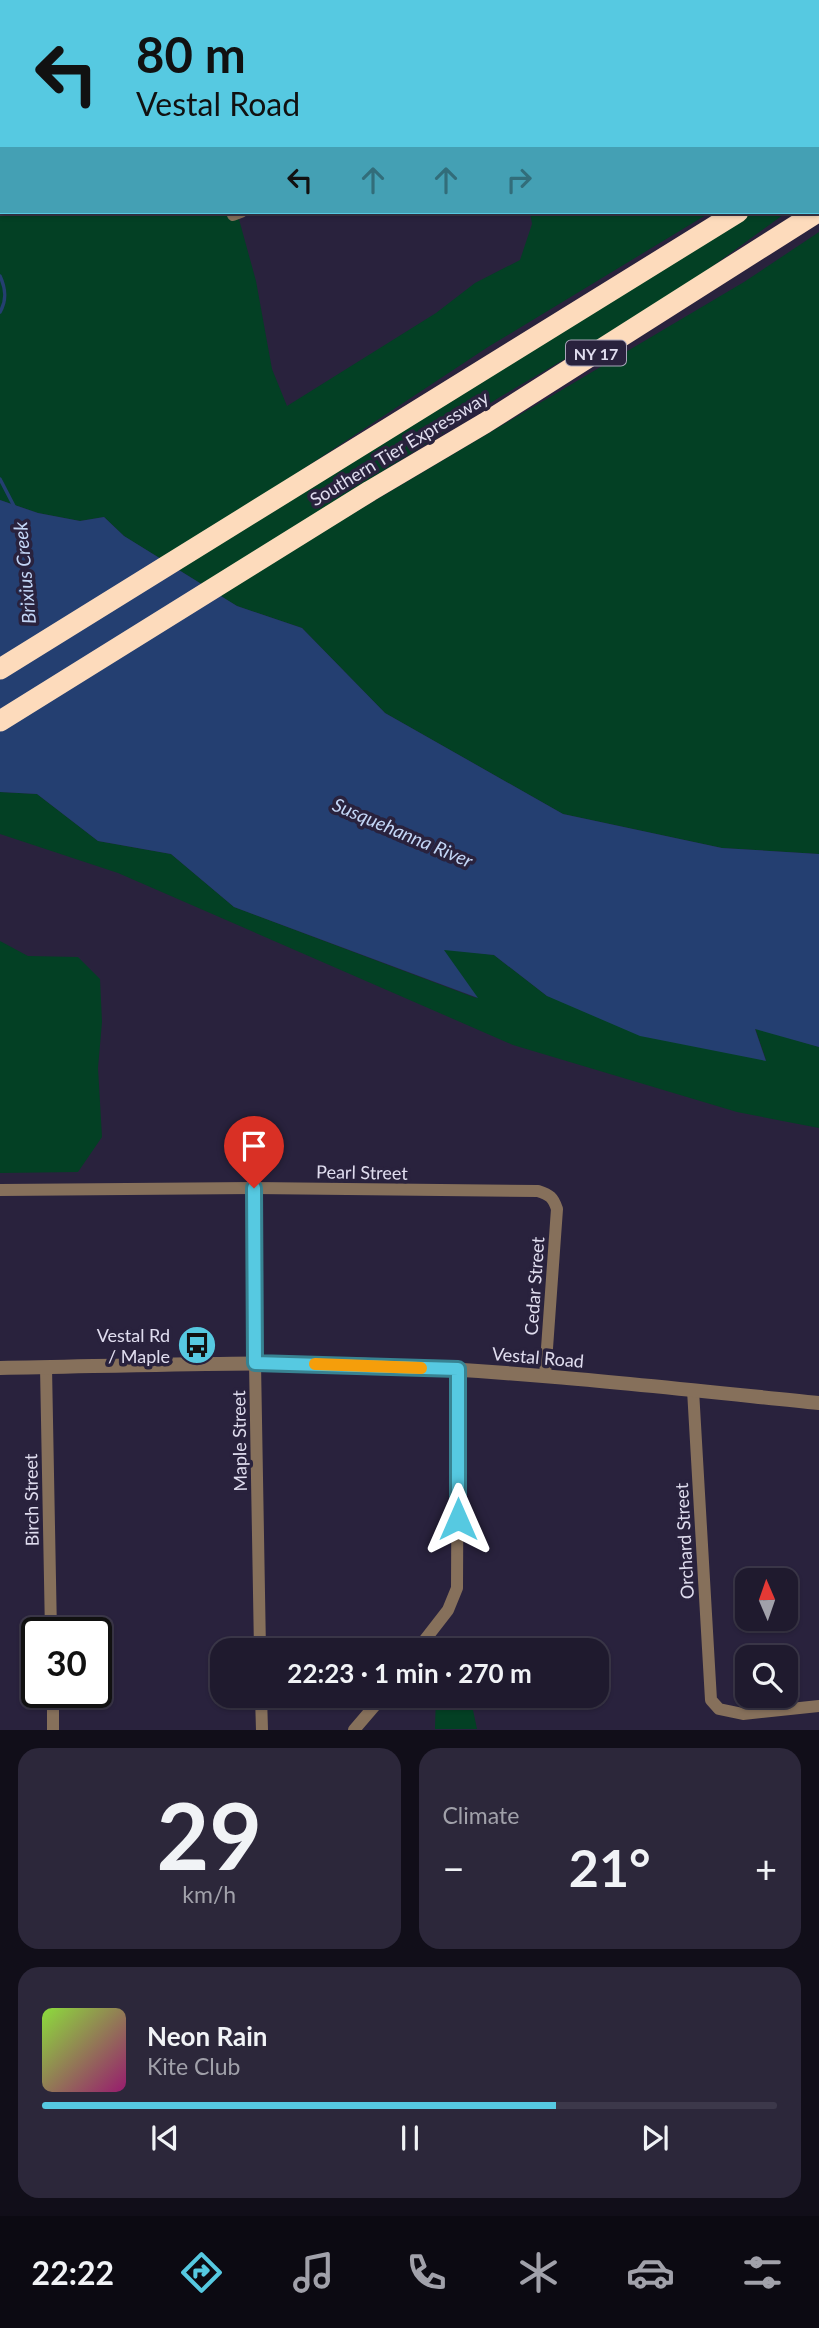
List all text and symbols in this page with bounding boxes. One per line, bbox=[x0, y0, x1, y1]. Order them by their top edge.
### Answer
text: 80 m bbox=[136, 25, 246, 83]
icon: left bbox=[21, 28, 112, 119]
text: Vestal Road bbox=[136, 84, 300, 123]
icon: left bbox=[281, 161, 319, 199]
icon: ahead bbox=[354, 161, 392, 199]
icon: ahead bbox=[427, 161, 465, 199]
icon: right bbox=[500, 161, 538, 199]
road number: NY 17 bbox=[566, 340, 626, 366]
street label: Southern Tier Expressway bbox=[306, 386, 493, 510]
water label: Brixius Creek bbox=[8, 520, 40, 625]
water label: Susquehanna River bbox=[330, 792, 477, 872]
pin bbox=[224, 1116, 284, 1188]
icon: arrive bbox=[235, 1127, 273, 1165]
street label: Pearl Street bbox=[316, 1160, 409, 1184]
street label: Cedar Street bbox=[520, 1236, 548, 1336]
place label: Vestal Rd / Maple bbox=[97, 1324, 170, 1367]
bus stop icon: Vestal Rd / Maple bbox=[176, 1324, 218, 1366]
street label: Vestal Road bbox=[491, 1342, 585, 1372]
street label: Maple Street bbox=[227, 1390, 251, 1492]
street label: Birch Street bbox=[19, 1453, 43, 1546]
position arrow bbox=[421, 1482, 495, 1556]
street label: Orchard Street bbox=[670, 1482, 698, 1600]
north arrow bbox=[735, 1568, 798, 1631]
map controls bbox=[735, 1568, 798, 1708]
speed limit sign: 30 bbox=[21, 1617, 112, 1708]
button: search bbox=[735, 1645, 798, 1708]
text: 22:23 · 1 min · 270 m bbox=[287, 1657, 532, 1689]
text: 29 bbox=[156, 1780, 262, 1889]
text: Climate bbox=[443, 1801, 519, 1829]
text: 21° bbox=[569, 1836, 651, 1898]
text: − bbox=[443, 1845, 465, 1891]
text: + bbox=[755, 1845, 777, 1891]
text: km/h bbox=[182, 1880, 236, 1908]
text: Neon Rain bbox=[147, 2020, 267, 2052]
text: Kite Club bbox=[147, 2052, 240, 2080]
icon: previous bbox=[146, 2119, 184, 2157]
icon: pause bbox=[391, 2119, 429, 2157]
icon: next bbox=[636, 2119, 674, 2157]
icon: directions bbox=[177, 2248, 226, 2297]
icon: music bbox=[289, 2248, 338, 2297]
icon: phone bbox=[402, 2248, 451, 2297]
icon: climate bbox=[514, 2248, 563, 2297]
icon: car bbox=[626, 2248, 675, 2297]
icon: filters bbox=[738, 2248, 787, 2297]
text: 22:22 bbox=[32, 2253, 114, 2292]

